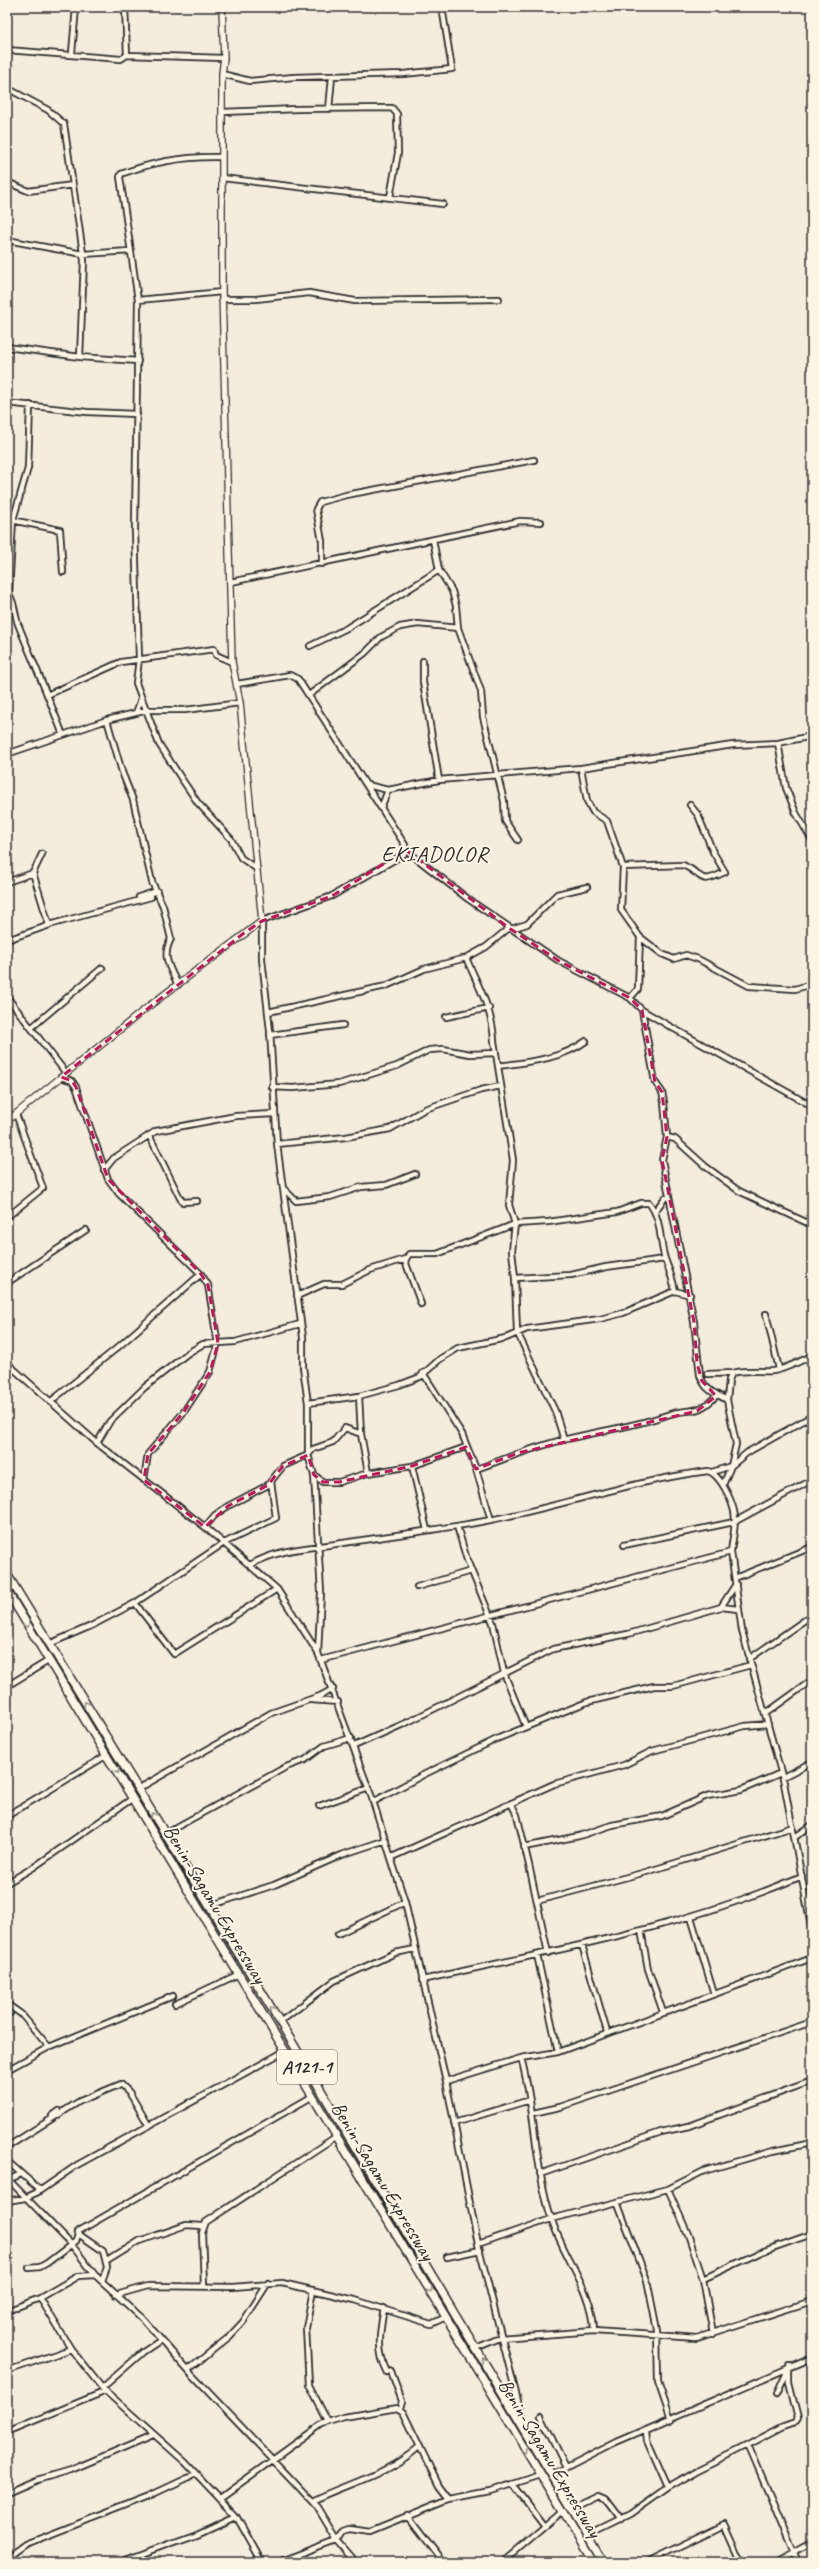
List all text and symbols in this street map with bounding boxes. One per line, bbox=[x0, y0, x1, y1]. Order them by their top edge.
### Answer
district label: EKIADOLOR bbox=[381, 840, 491, 868]
one-way arrow bbox=[22, 1620, 29, 1628]
one-way arrow bbox=[83, 1701, 90, 1708]
one-way arrow bbox=[112, 1767, 119, 1774]
one-way arrow bbox=[151, 1812, 158, 1819]
street label: Benin-Sagamu Expressway bbox=[158, 1820, 273, 1990]
one-way arrow bbox=[270, 2006, 277, 2013]
road number: A121-1 bbox=[277, 2050, 337, 2084]
street label: Benin-Sagamu Expressway bbox=[326, 2097, 441, 2267]
one-way arrow bbox=[425, 2286, 432, 2293]
one-way arrow bbox=[481, 2357, 488, 2364]
street label: Benin-Sagamu Expressway bbox=[493, 2374, 608, 2544]
one-way arrow bbox=[521, 2445, 528, 2453]

